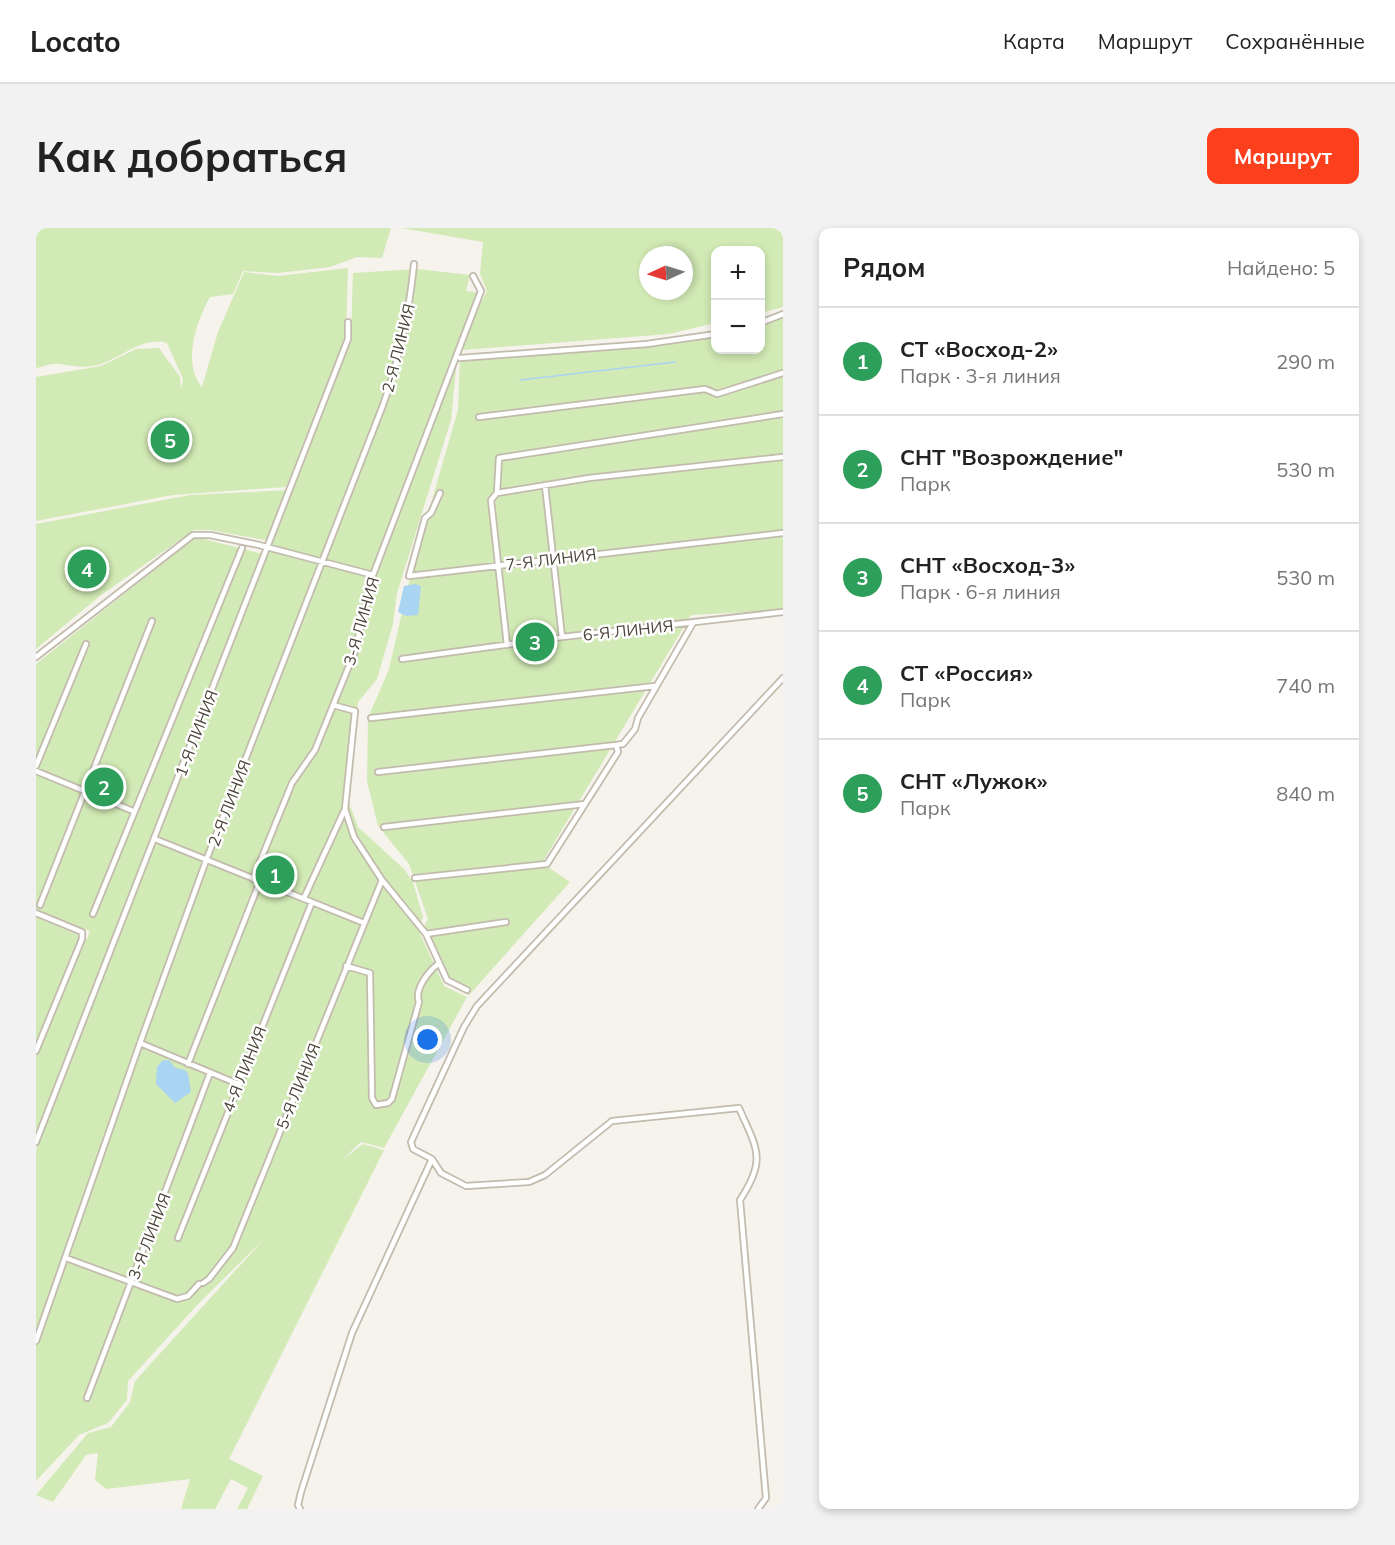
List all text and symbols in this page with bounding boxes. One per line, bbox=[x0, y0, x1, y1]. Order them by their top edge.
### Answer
text: Locato bbox=[30, 24, 121, 59]
text: Карта bbox=[1003, 28, 1065, 54]
text: Маршрут bbox=[1098, 28, 1192, 54]
text: Сохранённые bbox=[1225, 28, 1365, 54]
button: Маршрут bbox=[1207, 128, 1359, 184]
text: Как добраться bbox=[36, 130, 348, 183]
north arrow bbox=[639, 246, 693, 300]
map controls bbox=[711, 246, 765, 354]
button: + bbox=[711, 246, 765, 300]
text: Рядом bbox=[843, 251, 926, 284]
text: Найдено: 5 bbox=[1227, 255, 1335, 280]
button: − bbox=[711, 300, 765, 354]
street label: 2-Я ЛИНИЯ bbox=[377, 301, 419, 395]
text: СТ «Восход-2» bbox=[900, 335, 1058, 363]
text: 1 bbox=[857, 349, 869, 374]
text: 290 m bbox=[1276, 349, 1335, 374]
text: Парк · 3-я линия bbox=[900, 363, 1061, 388]
pin: 5 bbox=[150, 418, 190, 462]
text: СНТ "Возрождение" bbox=[900, 443, 1123, 471]
text: 2 bbox=[857, 457, 869, 482]
text: 530 m bbox=[1276, 457, 1335, 482]
text: Парк bbox=[900, 471, 950, 496]
street label: 7-Я ЛИНИЯ bbox=[505, 544, 597, 574]
pin: 4 bbox=[68, 546, 106, 592]
text: СНТ «Восход-3» bbox=[900, 551, 1075, 579]
text: 3 bbox=[857, 565, 869, 590]
text: 530 m bbox=[1276, 565, 1335, 590]
street label: 3-Я ЛИНИЯ bbox=[339, 575, 383, 667]
text: Парк · 6-я линия bbox=[900, 579, 1061, 604]
street label: 6-Я ЛИНИЯ bbox=[582, 615, 674, 645]
pin: 3 bbox=[516, 620, 554, 664]
text: СТ «Россия» bbox=[900, 659, 1033, 687]
text: 4 bbox=[857, 673, 869, 698]
text: 740 m bbox=[1276, 673, 1335, 698]
street label: 1-Я ЛИНИЯ bbox=[170, 687, 222, 779]
text: Парк bbox=[900, 687, 950, 712]
street label: 2-Я ЛИНИЯ bbox=[203, 757, 255, 849]
pin: 2 bbox=[84, 764, 124, 810]
text: СНТ «Лужок» bbox=[900, 767, 1047, 795]
text: 5 bbox=[857, 781, 869, 806]
text: 840 m bbox=[1276, 781, 1335, 806]
text: Парк bbox=[900, 795, 950, 820]
pin: 1 bbox=[256, 852, 294, 898]
street label: 4-Я ЛИНИЯ bbox=[218, 1023, 270, 1115]
your location bbox=[413, 1025, 442, 1054]
street label: 5-Я ЛИНИЯ bbox=[272, 1040, 324, 1132]
street label: 3-Я ЛИНИЯ bbox=[123, 1190, 175, 1282]

